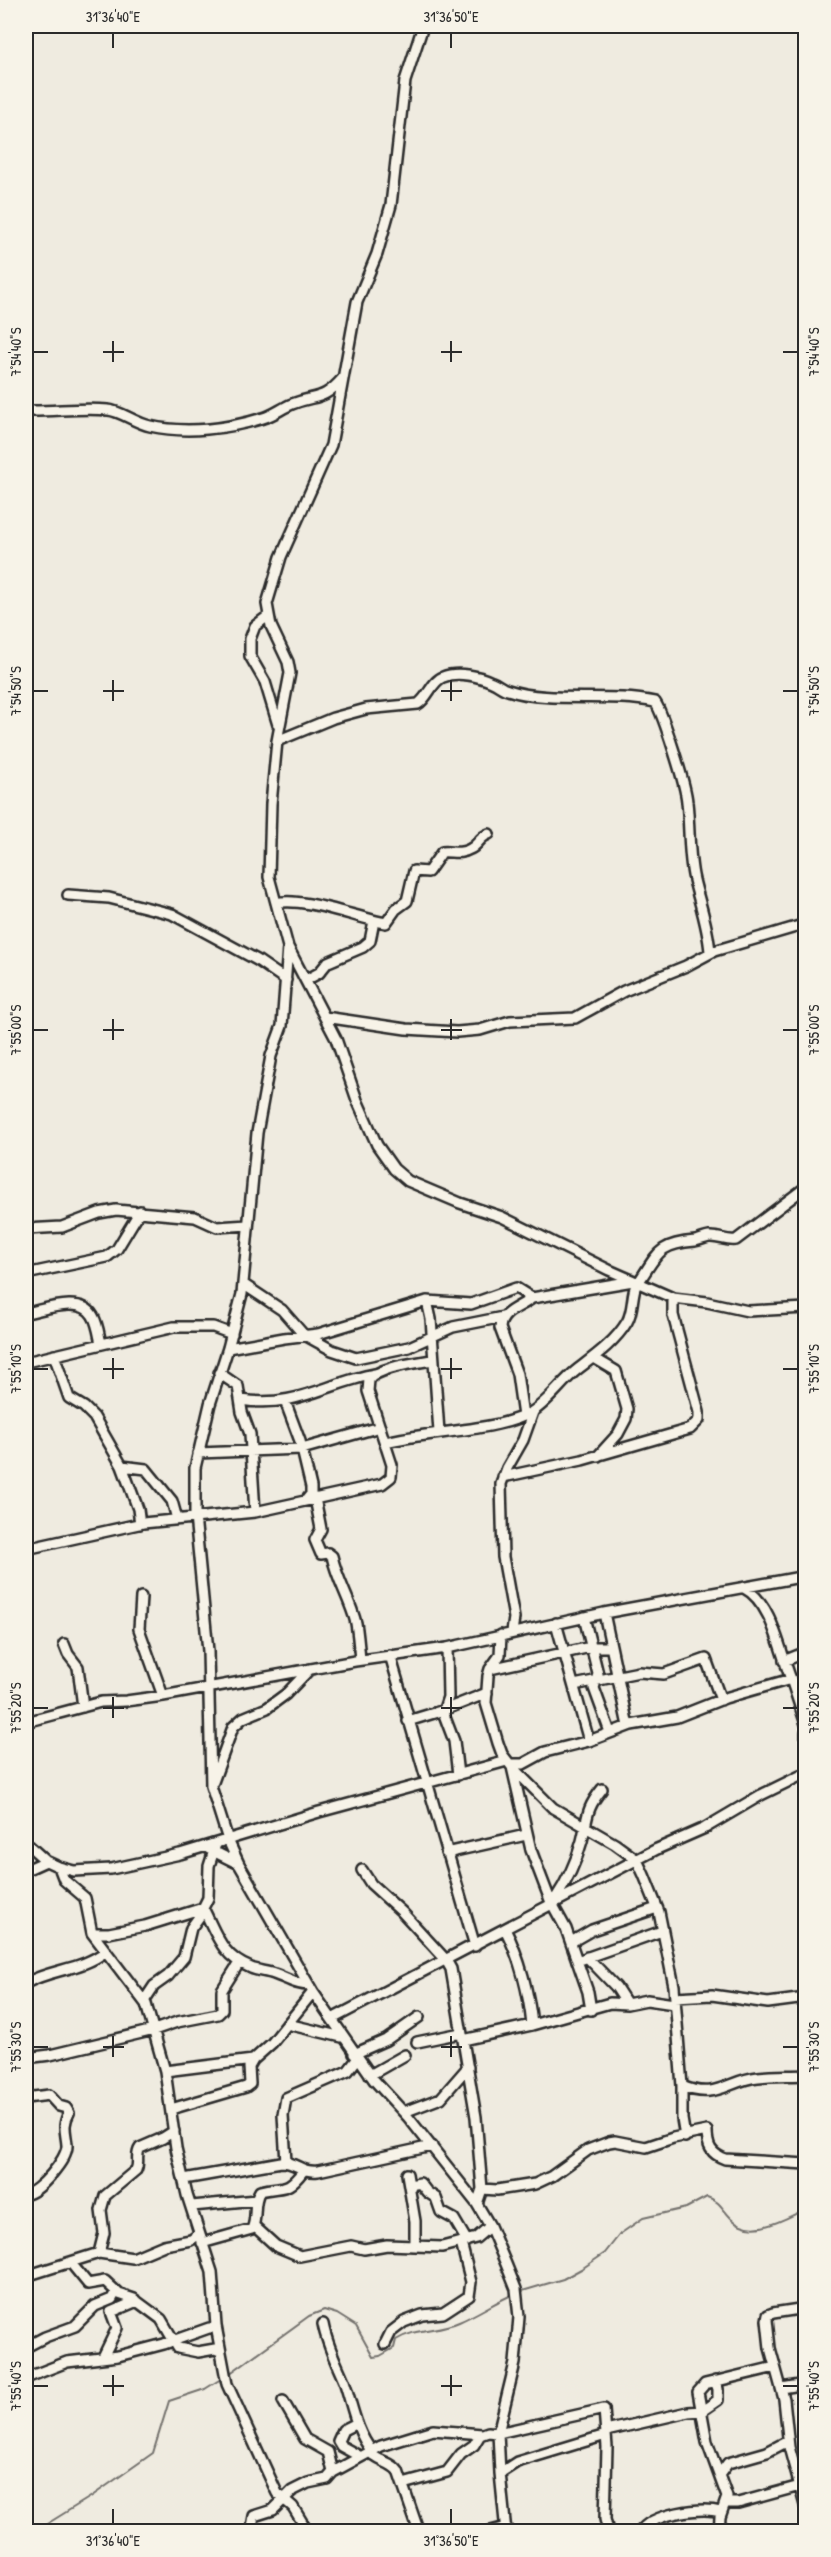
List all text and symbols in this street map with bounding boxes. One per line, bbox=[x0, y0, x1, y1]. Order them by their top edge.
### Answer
text: 31°36'40"E bbox=[86, 6, 141, 27]
text: 31°36'50"E bbox=[423, 6, 479, 27]
text: 7°54'40"S bbox=[5, 327, 26, 377]
text: 7°54'40"S bbox=[803, 327, 824, 377]
text: 7°54'50"S bbox=[5, 666, 26, 716]
text: 7°54'50"S bbox=[803, 666, 824, 716]
text: 7°55'00"S bbox=[5, 1004, 26, 1055]
text: 7°55'00"S bbox=[803, 1004, 824, 1055]
text: 7°55'10"S bbox=[5, 1344, 26, 1394]
text: 7°55'10"S bbox=[803, 1344, 824, 1394]
text: 7°55'20"S bbox=[5, 1682, 26, 1734]
text: 7°55'20"S bbox=[803, 1682, 824, 1734]
text: 7°55'30"S bbox=[5, 2021, 26, 2072]
text: 7°55'30"S bbox=[803, 2021, 824, 2072]
text: 7°55'40"S bbox=[5, 2361, 26, 2411]
text: 7°55'40"S bbox=[803, 2361, 824, 2411]
text: 31°36'40"E bbox=[86, 2530, 141, 2551]
text: 31°36'50"E bbox=[423, 2530, 479, 2551]

